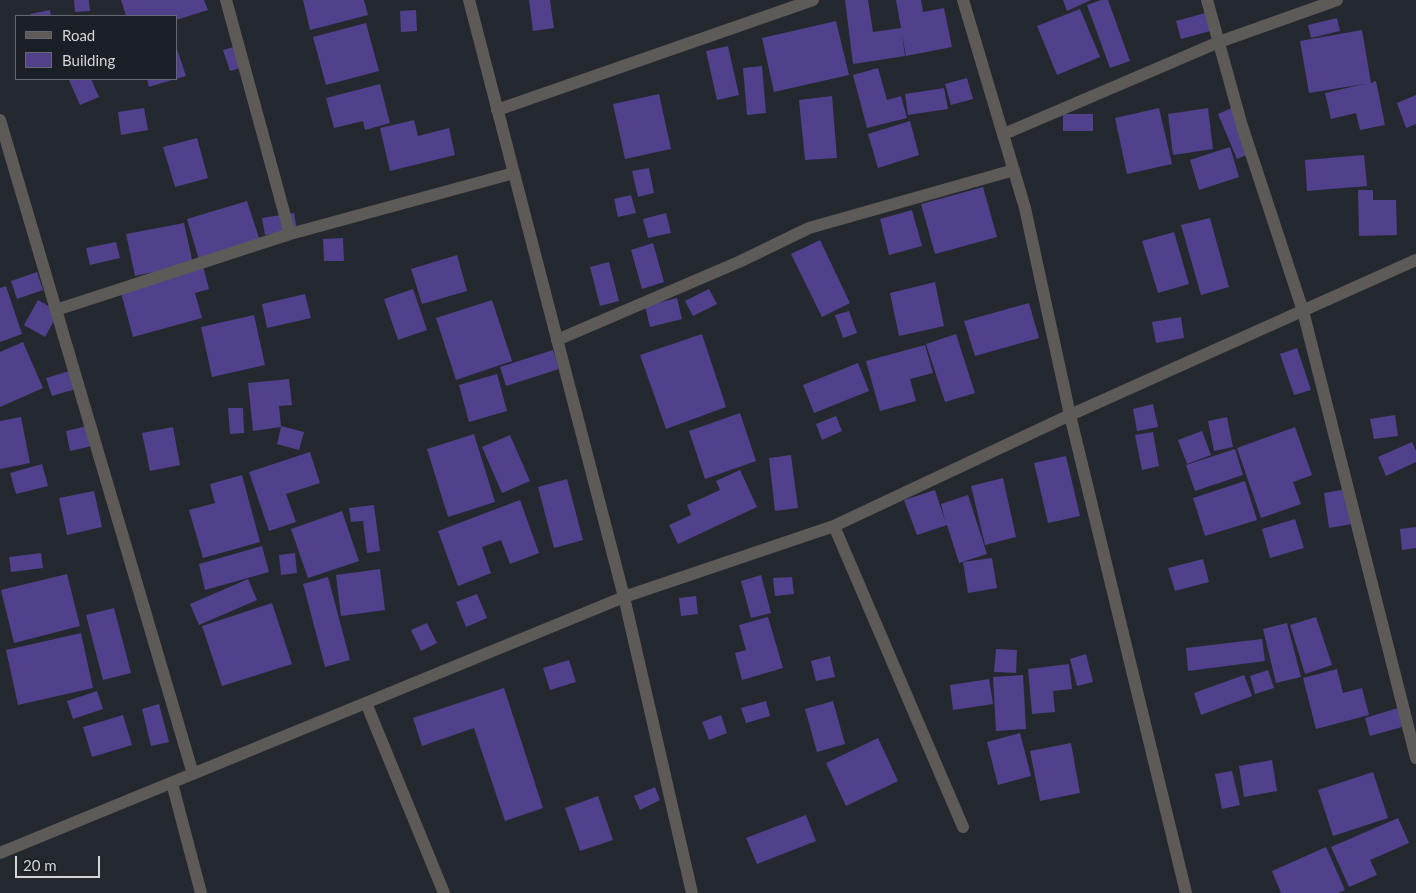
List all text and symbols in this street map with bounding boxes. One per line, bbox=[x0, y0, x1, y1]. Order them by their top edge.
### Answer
legend bbox=[15, 15, 178, 80]
text: Road bbox=[62, 26, 95, 44]
text: Building bbox=[62, 51, 115, 69]
scale bar bbox=[18, 846, 102, 878]
text: 20 m bbox=[23, 856, 57, 874]

